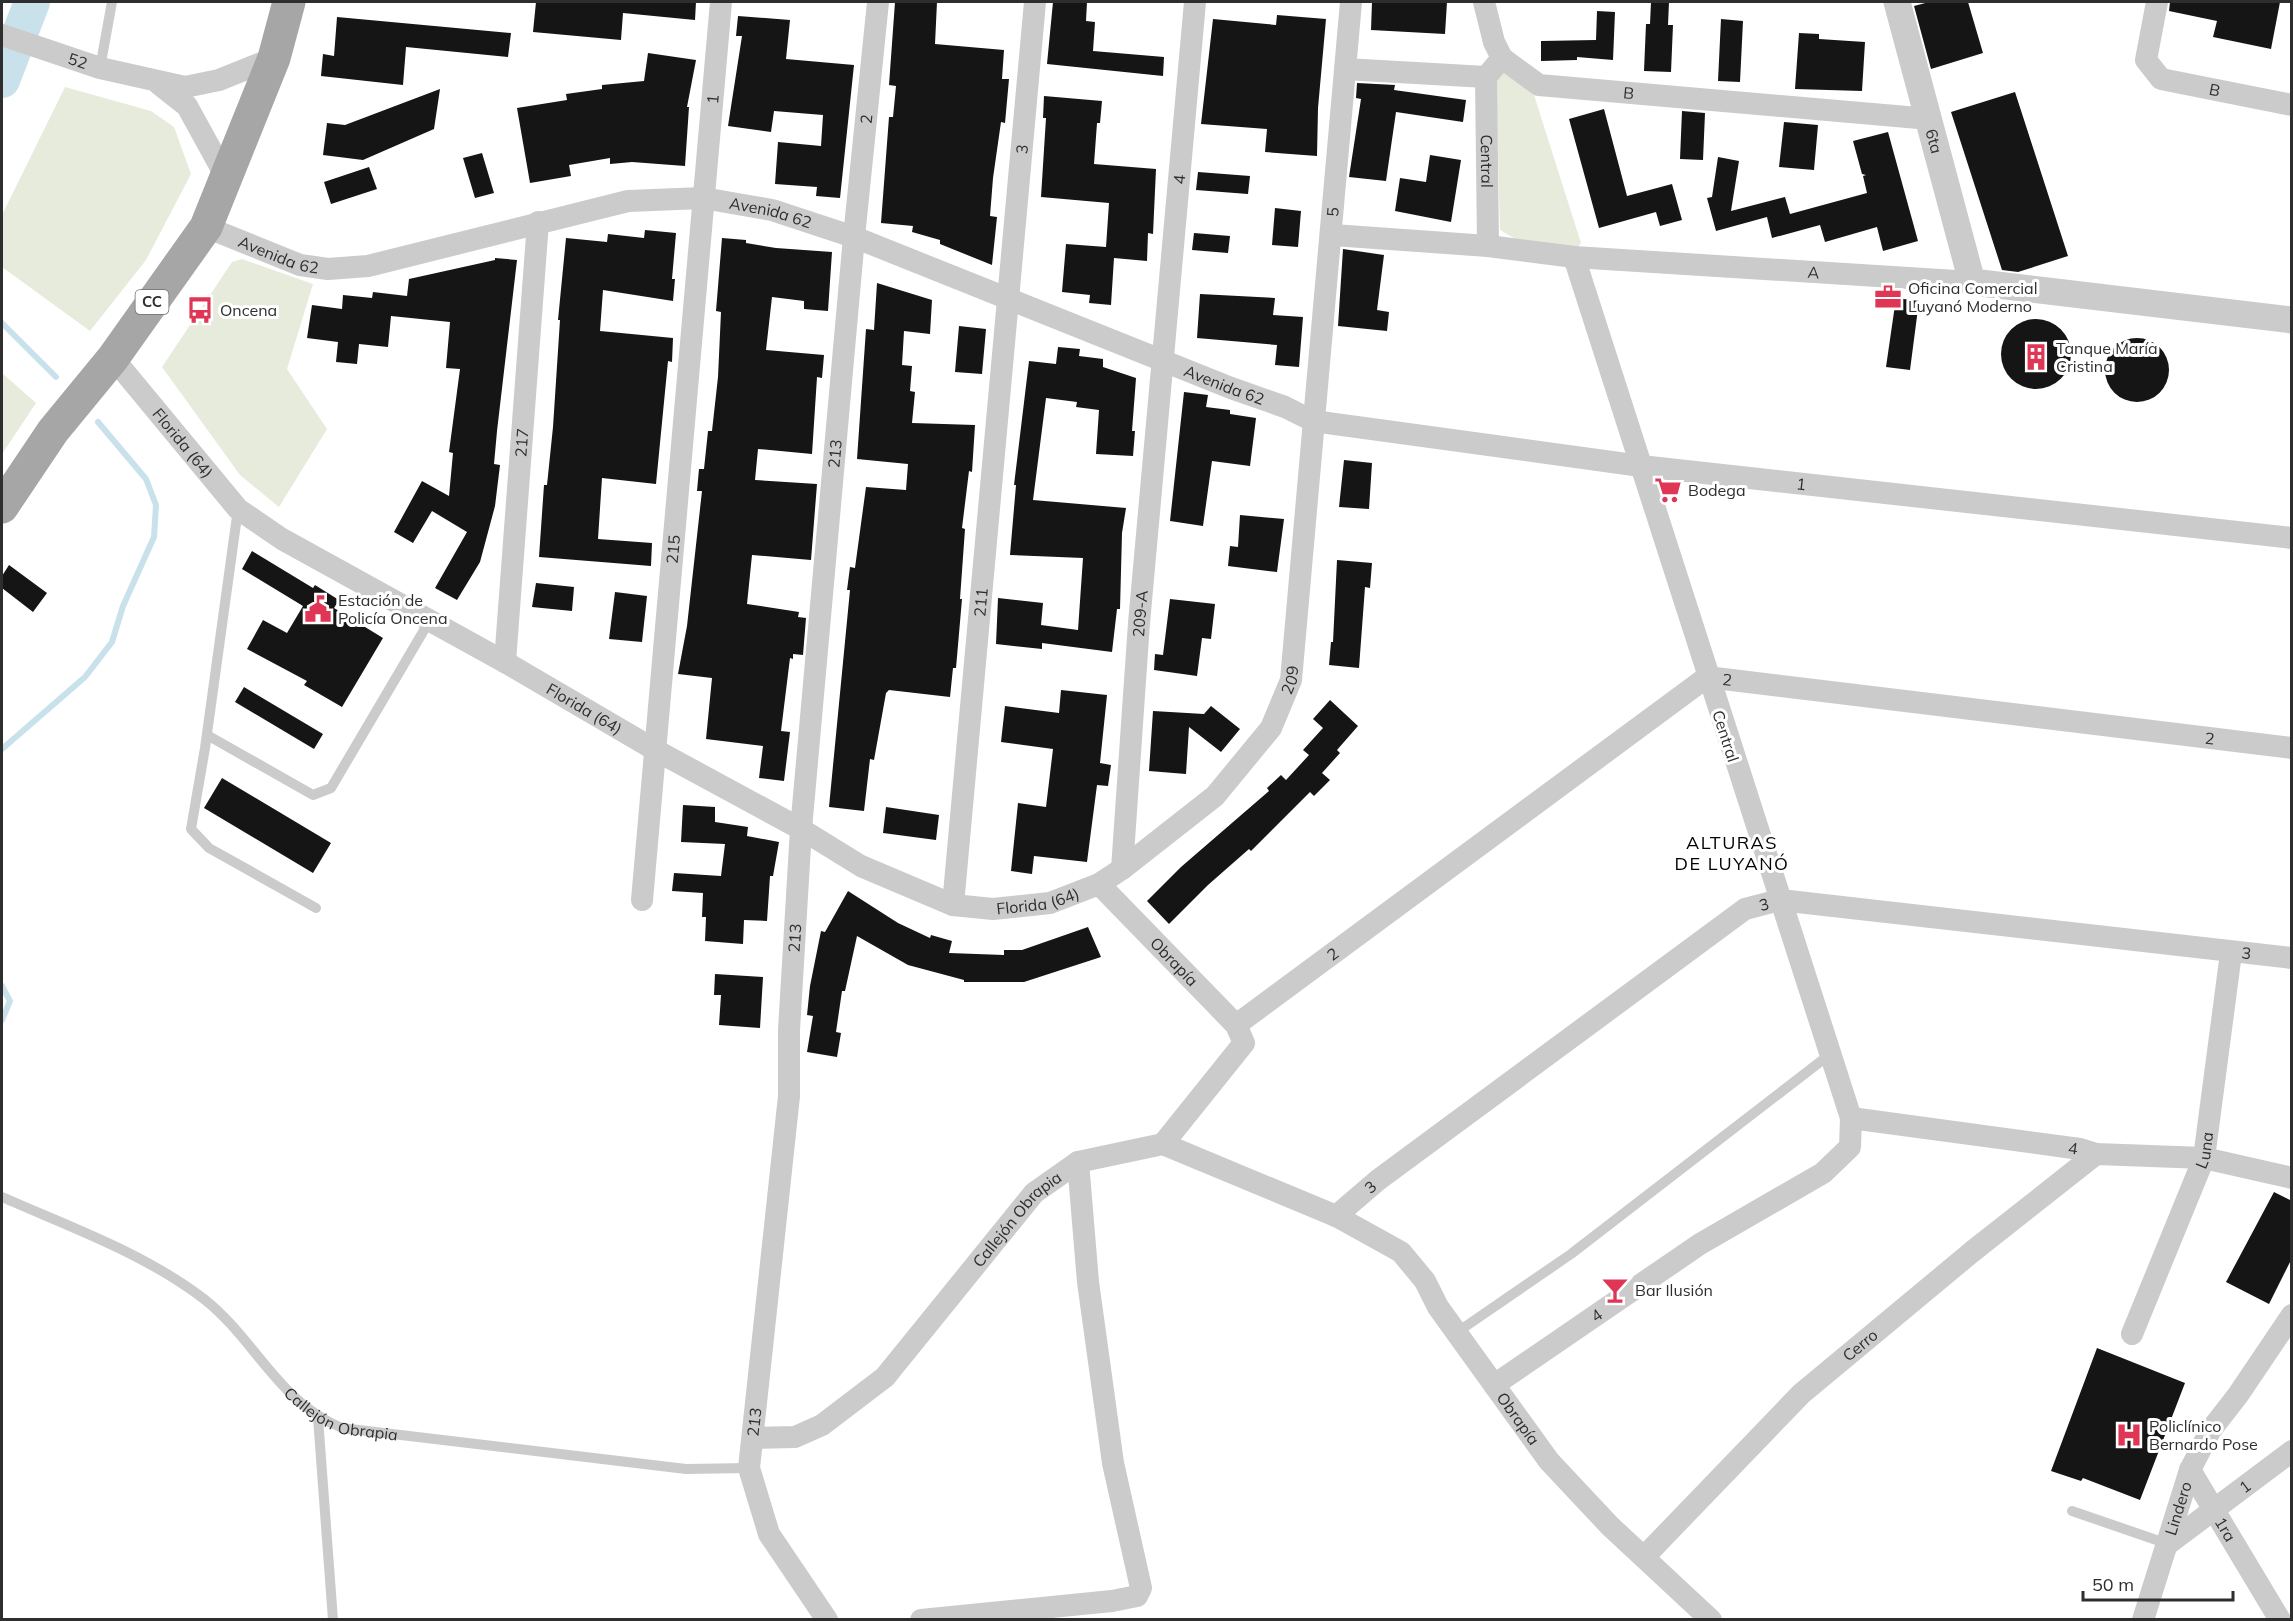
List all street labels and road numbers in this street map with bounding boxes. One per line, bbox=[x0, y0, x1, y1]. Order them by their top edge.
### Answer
street label: 52 bbox=[66, 48, 90, 73]
street label: B bbox=[2207, 79, 2222, 101]
street label: B bbox=[1622, 82, 1635, 103]
street label: 1 bbox=[702, 93, 723, 105]
street label: 2 bbox=[856, 113, 876, 125]
street label: 6ta bbox=[1921, 127, 1947, 156]
street label: Central bbox=[1477, 134, 1497, 188]
street label: 3 bbox=[1011, 143, 1032, 155]
street label: 4 bbox=[1169, 173, 1189, 185]
street label: Avenida 62 bbox=[728, 193, 814, 232]
street label: 5 bbox=[1322, 206, 1343, 218]
street label: Avenida 62 bbox=[235, 231, 320, 278]
street label: A bbox=[1807, 262, 1820, 282]
road number: CC bbox=[136, 290, 168, 314]
street label: Avenida 62 bbox=[1181, 360, 1267, 409]
street label: Florida (64) bbox=[149, 404, 218, 482]
street label: 217 bbox=[510, 427, 533, 458]
street label: 213 bbox=[823, 438, 846, 469]
street label: 1 bbox=[1795, 473, 1807, 494]
street label: 215 bbox=[662, 534, 684, 565]
street label: 211 bbox=[969, 587, 992, 618]
street label: 209-A bbox=[1128, 589, 1152, 638]
street label: 209 bbox=[1276, 665, 1302, 697]
street label: 2 bbox=[1721, 669, 1733, 690]
street label: Florida (64) bbox=[543, 679, 626, 738]
street label: Central bbox=[1708, 708, 1744, 764]
street label: 2 bbox=[2204, 728, 2216, 749]
street label: Florida (64) bbox=[995, 883, 1082, 919]
street label: 3 bbox=[1757, 893, 1771, 915]
street label: 213 bbox=[784, 923, 805, 953]
street label: Obrapía bbox=[1146, 933, 1202, 990]
street label: 3 bbox=[2240, 942, 2252, 963]
street label: 2 bbox=[1323, 943, 1342, 965]
street label: Luna bbox=[2191, 1131, 2217, 1172]
street label: 4 bbox=[2067, 1137, 2079, 1159]
street label: Callejón Obrapia bbox=[968, 1167, 1065, 1271]
street label: 3 bbox=[1360, 1176, 1380, 1197]
street label: 4 bbox=[1587, 1304, 1606, 1326]
street label: Cerro bbox=[1838, 1325, 1882, 1365]
street label: Callejón Obrapia bbox=[280, 1383, 399, 1445]
street label: Obrapía bbox=[1493, 1388, 1544, 1449]
street label: 213 bbox=[742, 1407, 765, 1437]
street label: 1 bbox=[2235, 1476, 2255, 1497]
street label: Lindero bbox=[2160, 1479, 2196, 1538]
street label: 1ra bbox=[2211, 1513, 2240, 1545]

